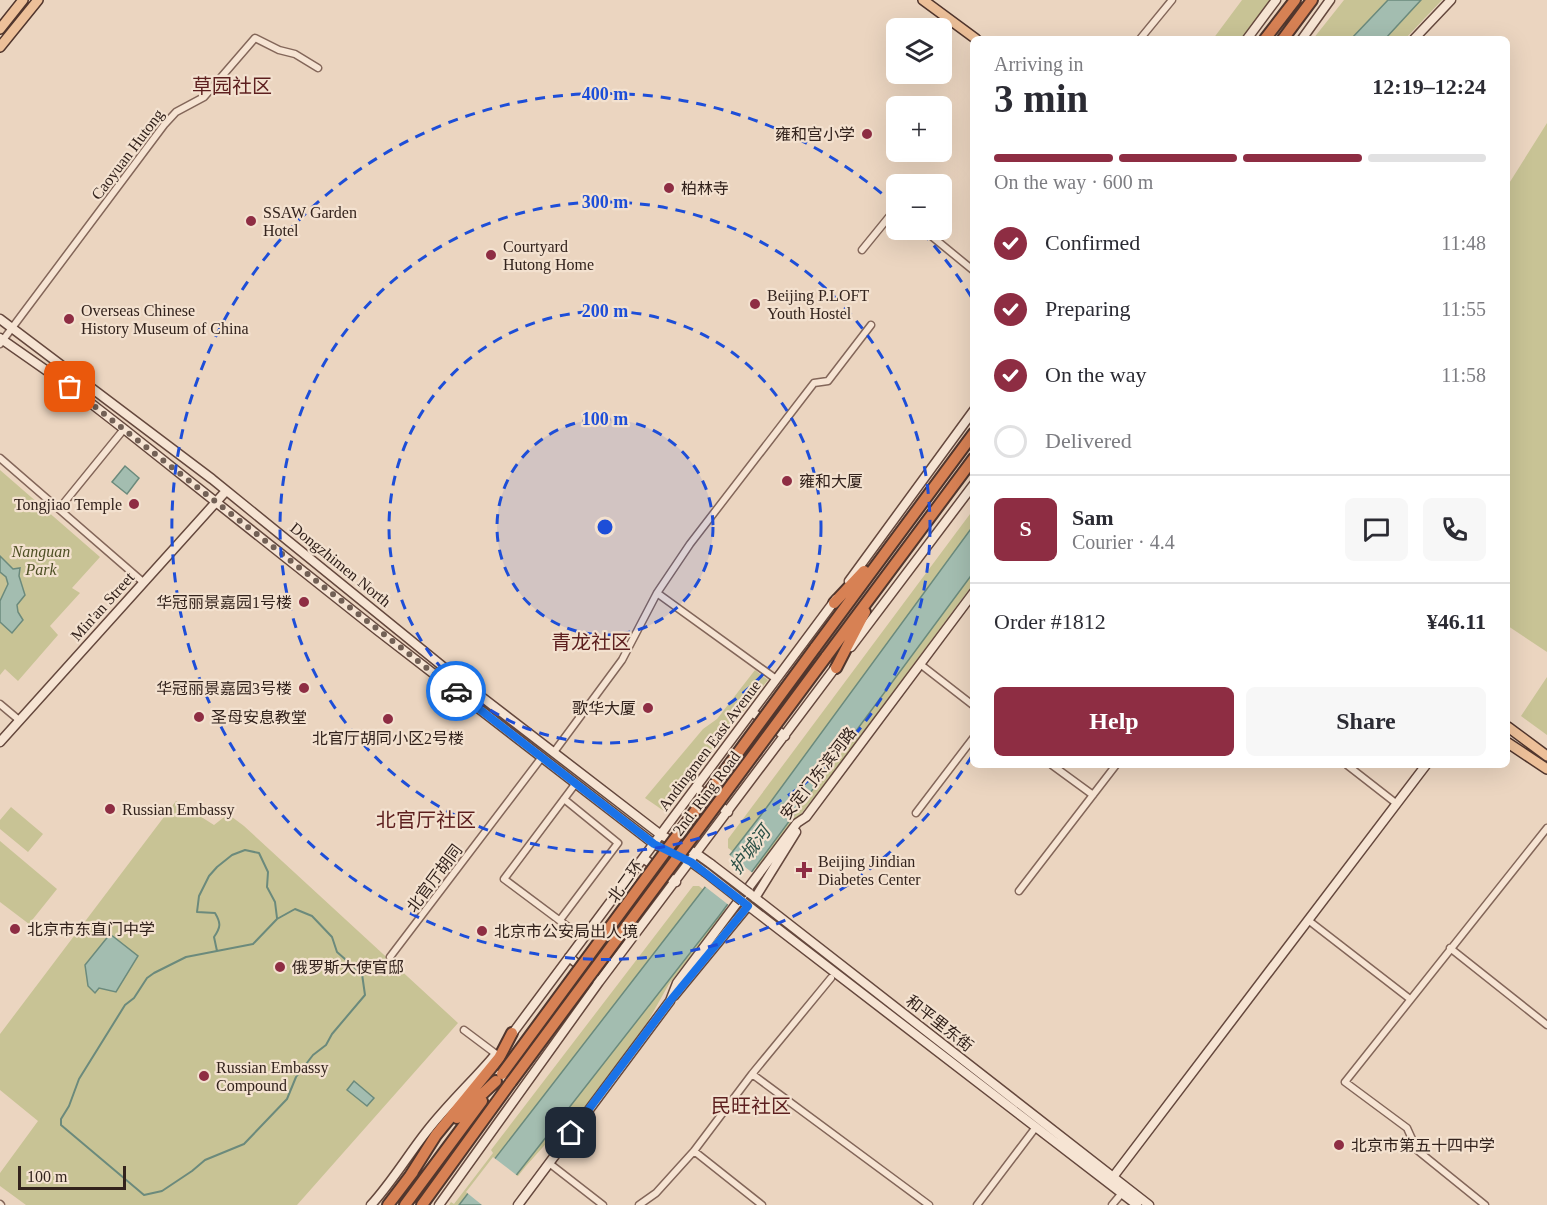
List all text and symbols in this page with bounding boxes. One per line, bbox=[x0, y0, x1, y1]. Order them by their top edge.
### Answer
map controls bbox=[886, 18, 952, 240]
button: layers bbox=[886, 18, 952, 84]
text: Arriving in bbox=[994, 53, 1083, 75]
text: 12:19–12:24 bbox=[1372, 74, 1486, 99]
district label: 草园社区 bbox=[192, 75, 272, 97]
text: 3 min bbox=[994, 77, 1088, 120]
text: 400 m bbox=[582, 84, 628, 104]
button: + bbox=[886, 96, 952, 162]
street label: Caoyuan Hutong bbox=[88, 106, 168, 203]
place label: 雍和宫小学 bbox=[775, 126, 855, 143]
marker: 雍和宫小学 bbox=[860, 127, 874, 141]
text: On the way · 600 m bbox=[994, 171, 1153, 193]
button: − bbox=[886, 174, 952, 240]
place label: 柏林寺 bbox=[681, 180, 729, 197]
marker: 柏林寺 bbox=[662, 181, 676, 195]
text: 300 m bbox=[582, 192, 628, 212]
place label: SSAW Garden Hotel bbox=[263, 204, 357, 239]
marker: SSAW Garden Hotel bbox=[244, 214, 258, 228]
icon: check bbox=[994, 227, 1027, 260]
text: Confirmed bbox=[1045, 230, 1140, 255]
text: 11:48 bbox=[1441, 232, 1486, 254]
place label: Courtyard Hutong Home bbox=[503, 238, 594, 274]
marker: Courtyard Hutong Home bbox=[484, 248, 498, 262]
place label: Beijing P.LOFT Youth Hostel bbox=[767, 287, 869, 322]
icon: check bbox=[994, 293, 1027, 326]
text: Preparing bbox=[1045, 296, 1131, 321]
marker: Beijing P.LOFT Youth Hostel bbox=[748, 297, 762, 311]
text: 11:55 bbox=[1441, 298, 1486, 320]
text: 200 m bbox=[582, 301, 628, 321]
place label: Overseas Chinese History Museum of China bbox=[81, 302, 249, 338]
marker: Overseas Chinese History Museum of China bbox=[62, 312, 76, 326]
icon: check bbox=[994, 359, 1027, 392]
pin bbox=[44, 361, 95, 412]
text: On the way bbox=[1045, 362, 1146, 387]
text: 11:58 bbox=[1441, 364, 1486, 386]
icon: bag bbox=[53, 370, 86, 403]
text: 100 m bbox=[582, 409, 628, 429]
text: Delivered bbox=[1045, 428, 1132, 453]
place label: 雍和大厦 bbox=[799, 473, 863, 490]
marker: 雍和大厦 bbox=[780, 474, 794, 488]
place label: Tongjiao Temple bbox=[14, 496, 122, 514]
marker: Tongjiao Temple bbox=[127, 497, 141, 511]
button: chat bbox=[1345, 498, 1408, 561]
button: phone bbox=[1423, 498, 1486, 561]
text: Sam bbox=[1072, 505, 1114, 530]
text: S bbox=[1019, 516, 1032, 541]
centre of rings bbox=[595, 517, 615, 537]
street label: Dongzhimen North bbox=[287, 519, 394, 611]
text: Courier · 4.4 bbox=[1072, 531, 1175, 553]
park label: Nanguan Park bbox=[11, 543, 70, 578]
street label: Min'an Street bbox=[67, 568, 138, 644]
place label: 华冠丽景嘉园1号楼 bbox=[156, 594, 292, 611]
marker: 华冠丽景嘉园1号楼 bbox=[297, 595, 311, 609]
text: Order #1812 bbox=[994, 609, 1106, 634]
text: ¥46.11 bbox=[1427, 609, 1486, 634]
district label: 青龙社区 bbox=[551, 631, 631, 653]
courier bbox=[426, 661, 486, 721]
icon: car bbox=[440, 675, 473, 708]
street label: Andingmen East Avenue bbox=[655, 677, 765, 814]
place label: 华冠丽景嘉园3号楼 bbox=[156, 680, 292, 697]
marker: 华冠丽景嘉园3号楼 bbox=[297, 681, 311, 695]
button: Help bbox=[994, 687, 1234, 756]
button: Share bbox=[1246, 687, 1486, 756]
place label: 歌华大厦 bbox=[572, 700, 636, 717]
marker: 歌华大厦 bbox=[641, 701, 655, 715]
place label: 圣母安息教堂 bbox=[211, 709, 307, 726]
marker: 圣母安息教堂 bbox=[192, 710, 206, 724]
marker: 北官厅胡同小区2号楼 bbox=[381, 712, 395, 726]
street label: 安定门东滨河路 bbox=[777, 724, 860, 823]
place label: 北官厅胡同小区2号楼 bbox=[312, 730, 464, 747]
street label: 2nd. Ring Road bbox=[669, 748, 744, 839]
place label: Russian Embassy bbox=[122, 801, 234, 819]
marker: Russian Embassy bbox=[103, 802, 117, 816]
district label: 北官厅社区 bbox=[376, 809, 476, 831]
water label: 护城河 bbox=[726, 820, 776, 878]
street label: 北官厅胡同 bbox=[404, 841, 465, 915]
place label: Beijing Jindian Diabetes Center bbox=[818, 853, 921, 888]
street label: 北二环 bbox=[604, 857, 646, 906]
marker: Beijing Jindian Diabetes Center bbox=[795, 861, 813, 879]
place label: 北京市东直门中学 bbox=[27, 921, 155, 938]
marker: 北京市东直门中学 bbox=[8, 922, 22, 936]
place label: 北京市公安局出人境 bbox=[494, 923, 638, 940]
marker: 北京市公安局出人境 bbox=[475, 924, 489, 938]
place label: 俄罗斯大使官邸 bbox=[292, 959, 404, 976]
marker: 俄罗斯大使官邸 bbox=[273, 960, 287, 974]
street label: 和平里东街 bbox=[903, 992, 976, 1055]
place label: Russian Embassy Compound bbox=[216, 1059, 328, 1095]
marker: Russian Embassy Compound bbox=[197, 1069, 211, 1083]
district label: 民旺社区 bbox=[711, 1095, 791, 1117]
pin bbox=[545, 1107, 596, 1158]
icon: home bbox=[554, 1116, 587, 1149]
place label: 北京市第五十四中学 bbox=[1351, 1137, 1495, 1154]
marker: 北京市第五十四中学 bbox=[1332, 1138, 1346, 1152]
scale bar bbox=[18, 1163, 126, 1190]
text: 100 m bbox=[27, 1168, 67, 1185]

